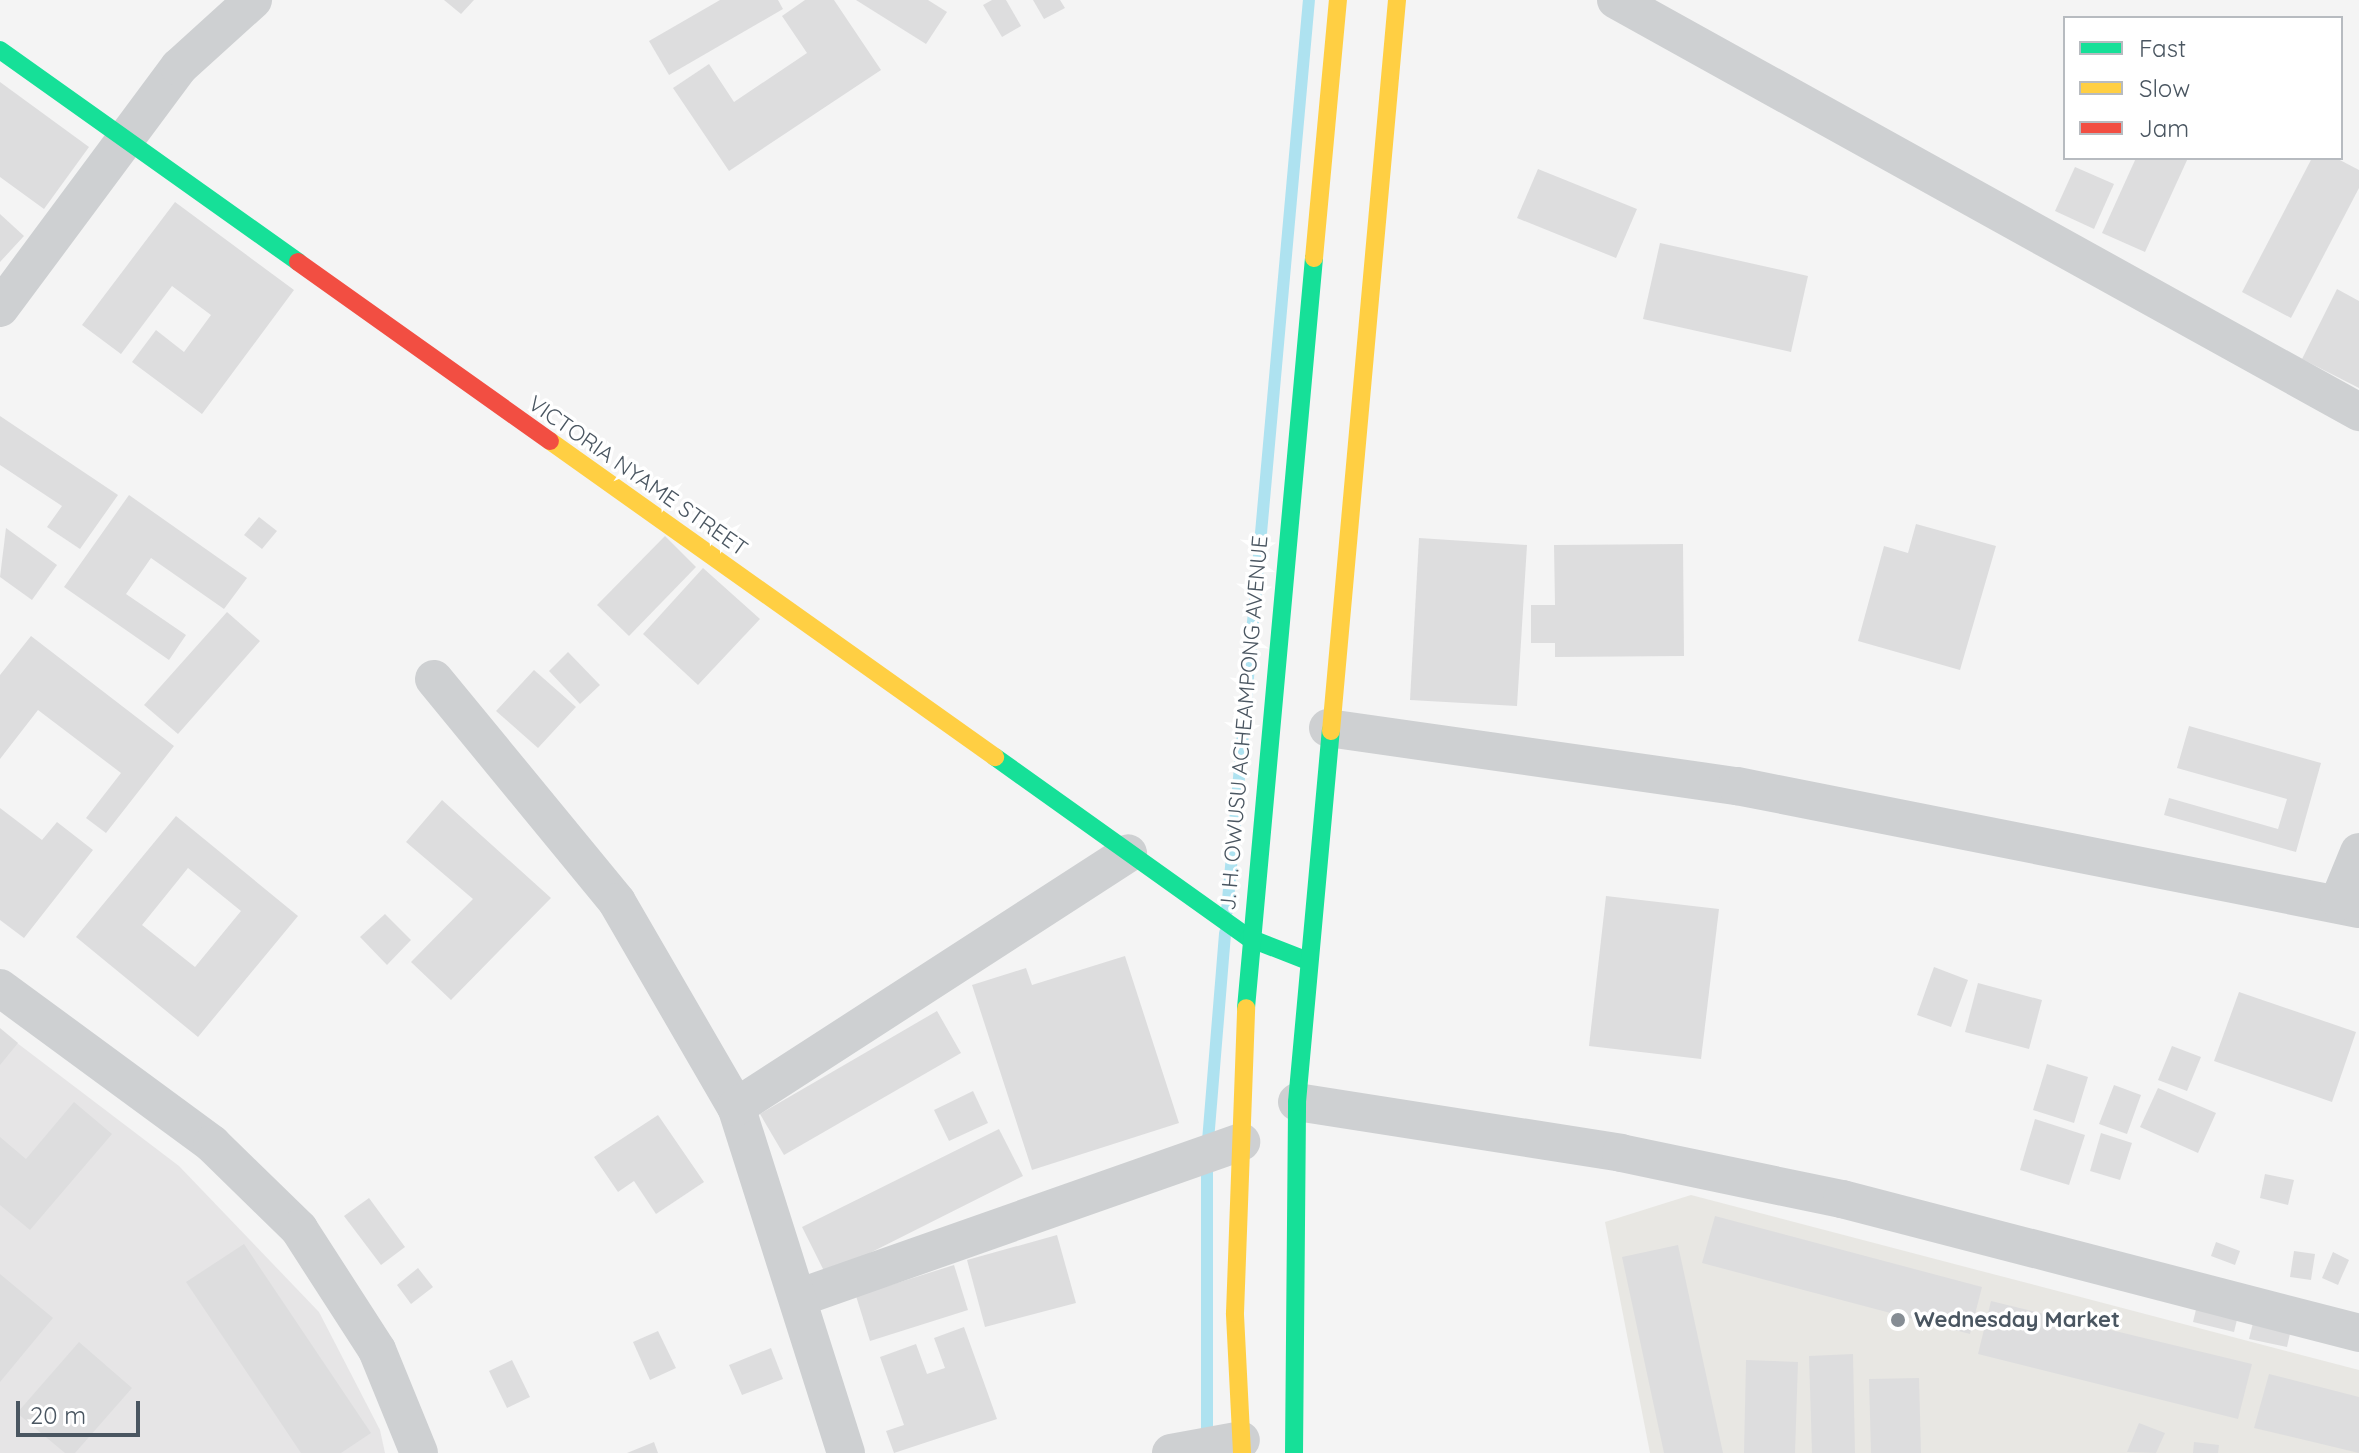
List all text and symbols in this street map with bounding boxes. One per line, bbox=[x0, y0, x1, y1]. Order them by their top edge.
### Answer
legend bbox=[2063, 16, 2343, 160]
text: Fast bbox=[2139, 33, 2186, 63]
text: Slow bbox=[2139, 73, 2190, 103]
text: Jam bbox=[2139, 113, 2189, 143]
street label: VICTORIA NYAME STREET bbox=[523, 390, 753, 562]
street label: J. H. OWUSU ACHEAMPONG AVENUE bbox=[1214, 535, 1274, 911]
place label: Wednesday Market bbox=[1914, 1307, 2120, 1333]
marker: Wednesday Market bbox=[1889, 1311, 1907, 1329]
scale bar bbox=[20, 1385, 144, 1435]
text: 20 m bbox=[30, 1400, 86, 1430]

